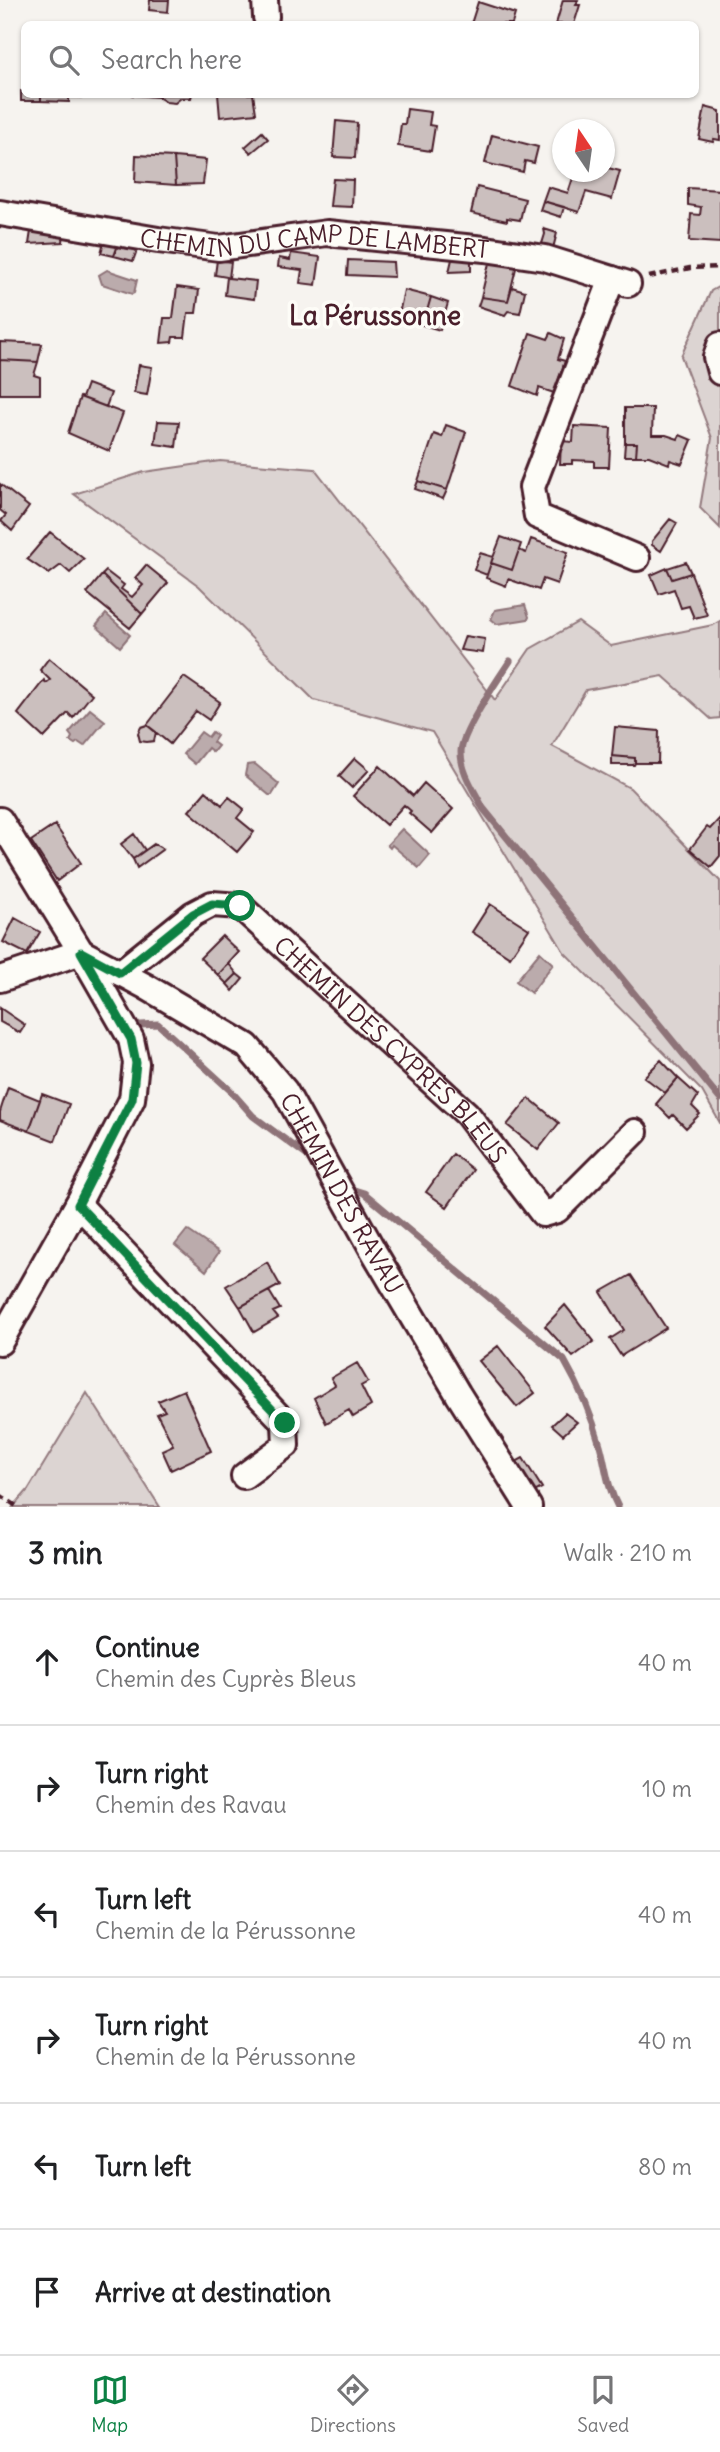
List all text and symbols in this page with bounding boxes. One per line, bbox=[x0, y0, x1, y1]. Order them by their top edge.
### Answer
search box bbox=[21, 21, 699, 98]
icon: search bbox=[45, 41, 83, 79]
text: Search here bbox=[101, 43, 242, 76]
north arrow bbox=[552, 119, 615, 182]
street label: CHEMIN DU CAMP DE LAMBERT bbox=[138, 218, 490, 264]
district label: La Pérussonne bbox=[289, 299, 461, 332]
route start bbox=[224, 890, 255, 921]
street label: CHEMIN DES CYPRÈS BLEUS bbox=[268, 930, 514, 1169]
street label: CHEMIN DES RAVAU bbox=[274, 1087, 410, 1299]
route end bbox=[269, 1407, 300, 1438]
text: 3 min bbox=[28, 1534, 103, 1572]
text: Walk · 210 m bbox=[563, 1538, 692, 1567]
text: Continue bbox=[95, 1631, 200, 1664]
icon: ahead bbox=[28, 1643, 66, 1681]
text: 40 m bbox=[638, 1648, 692, 1677]
text: Chemin des Cyprès Bleus bbox=[95, 1664, 356, 1693]
text: Turn right bbox=[95, 1757, 208, 1790]
icon: right bbox=[28, 1769, 66, 1807]
text: 10 m bbox=[642, 1774, 692, 1803]
text: Chemin des Ravau bbox=[95, 1790, 287, 1819]
text: Turn left bbox=[95, 1883, 191, 1916]
icon: left bbox=[28, 1895, 66, 1933]
text: 40 m bbox=[638, 1900, 692, 1929]
text: Chemin de la Pérussonne bbox=[95, 1916, 356, 1945]
text: Turn right bbox=[95, 2009, 208, 2042]
icon: right bbox=[28, 2021, 66, 2059]
text: 40 m bbox=[638, 2026, 692, 2055]
text: Chemin de la Pérussonne bbox=[95, 2042, 356, 2071]
icon: left bbox=[28, 2147, 66, 2185]
text: Turn left bbox=[95, 2150, 191, 2183]
text: 80 m bbox=[638, 2152, 692, 2181]
icon: arrive bbox=[28, 2273, 66, 2311]
text: Arrive at destination bbox=[95, 2276, 331, 2309]
tab: Map bbox=[91, 2371, 129, 2437]
tab: Directions bbox=[310, 2371, 396, 2437]
tab: Saved bbox=[577, 2371, 629, 2437]

